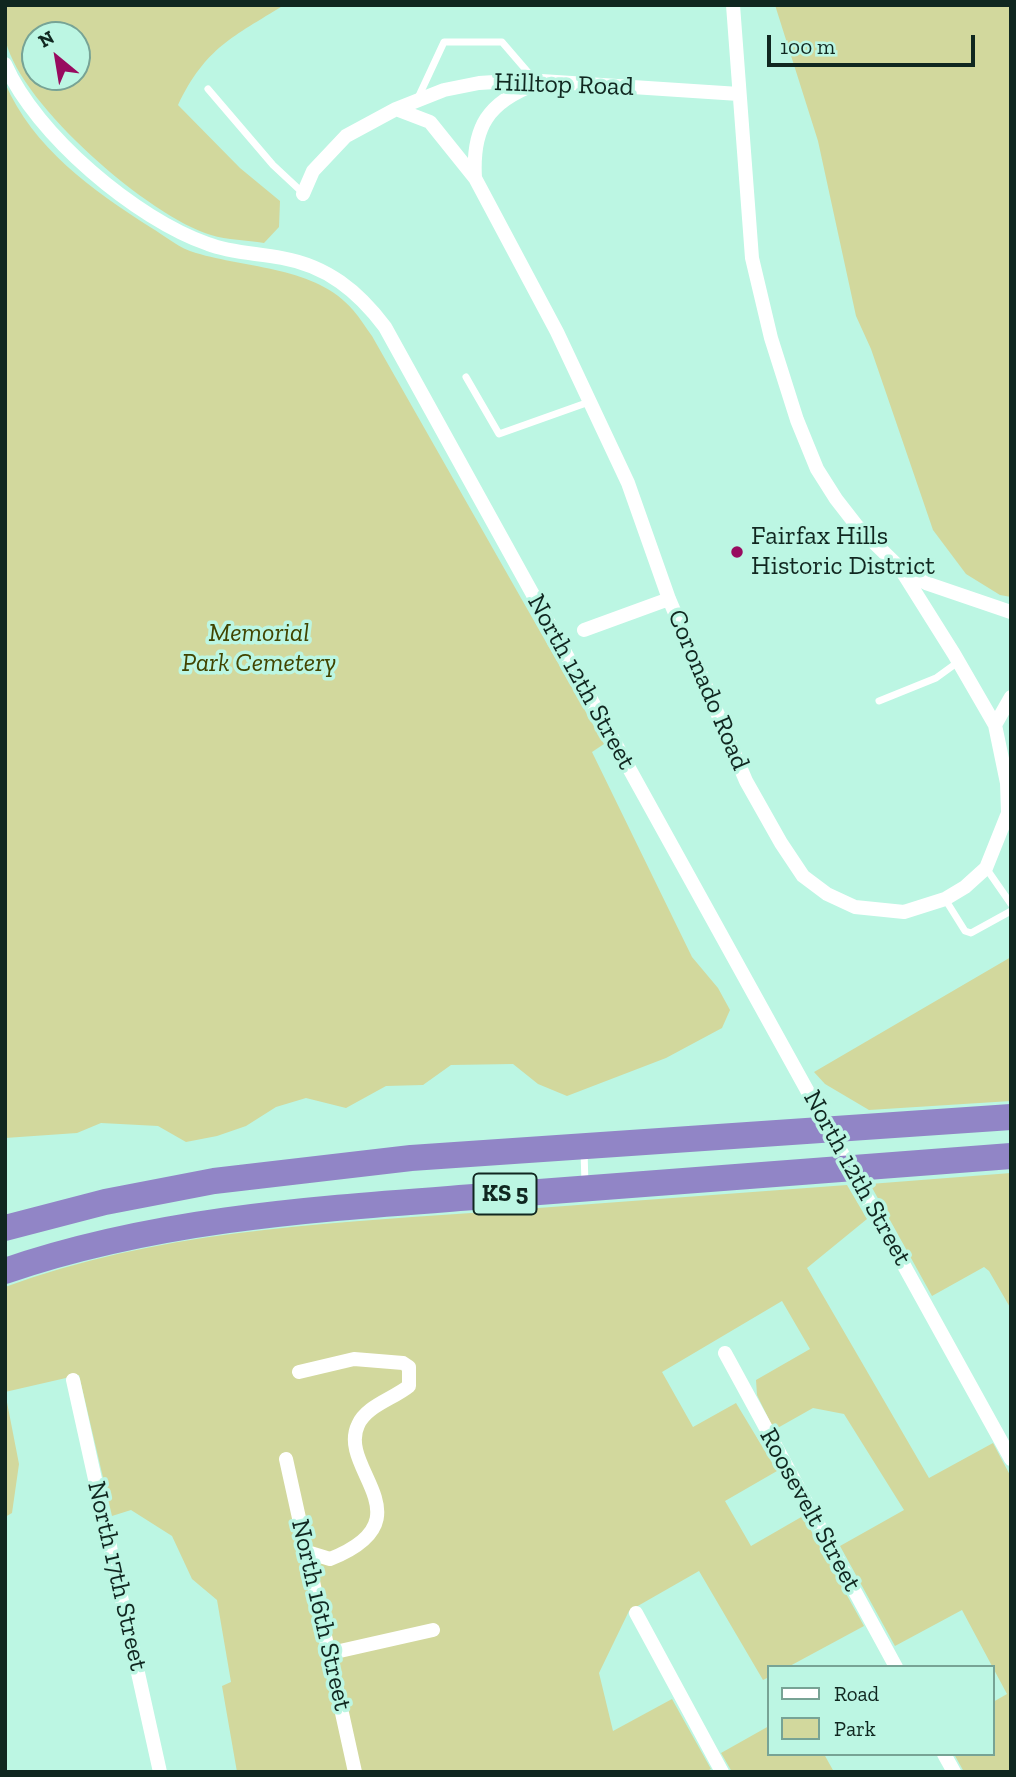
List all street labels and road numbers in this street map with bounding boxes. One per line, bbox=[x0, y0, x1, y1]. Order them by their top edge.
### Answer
street label: Hilltop Road bbox=[494, 67, 634, 103]
street label: North 12th Street bbox=[520, 589, 642, 775]
street label: Coronado Road bbox=[660, 605, 756, 775]
street label: North 12th Street bbox=[796, 1085, 918, 1271]
road number: KS 5 bbox=[474, 1174, 536, 1214]
street label: Roosevelt Street bbox=[752, 1423, 868, 1597]
street label: North 17th Street bbox=[80, 1478, 154, 1674]
street label: North 16th Street bbox=[284, 1516, 358, 1714]

